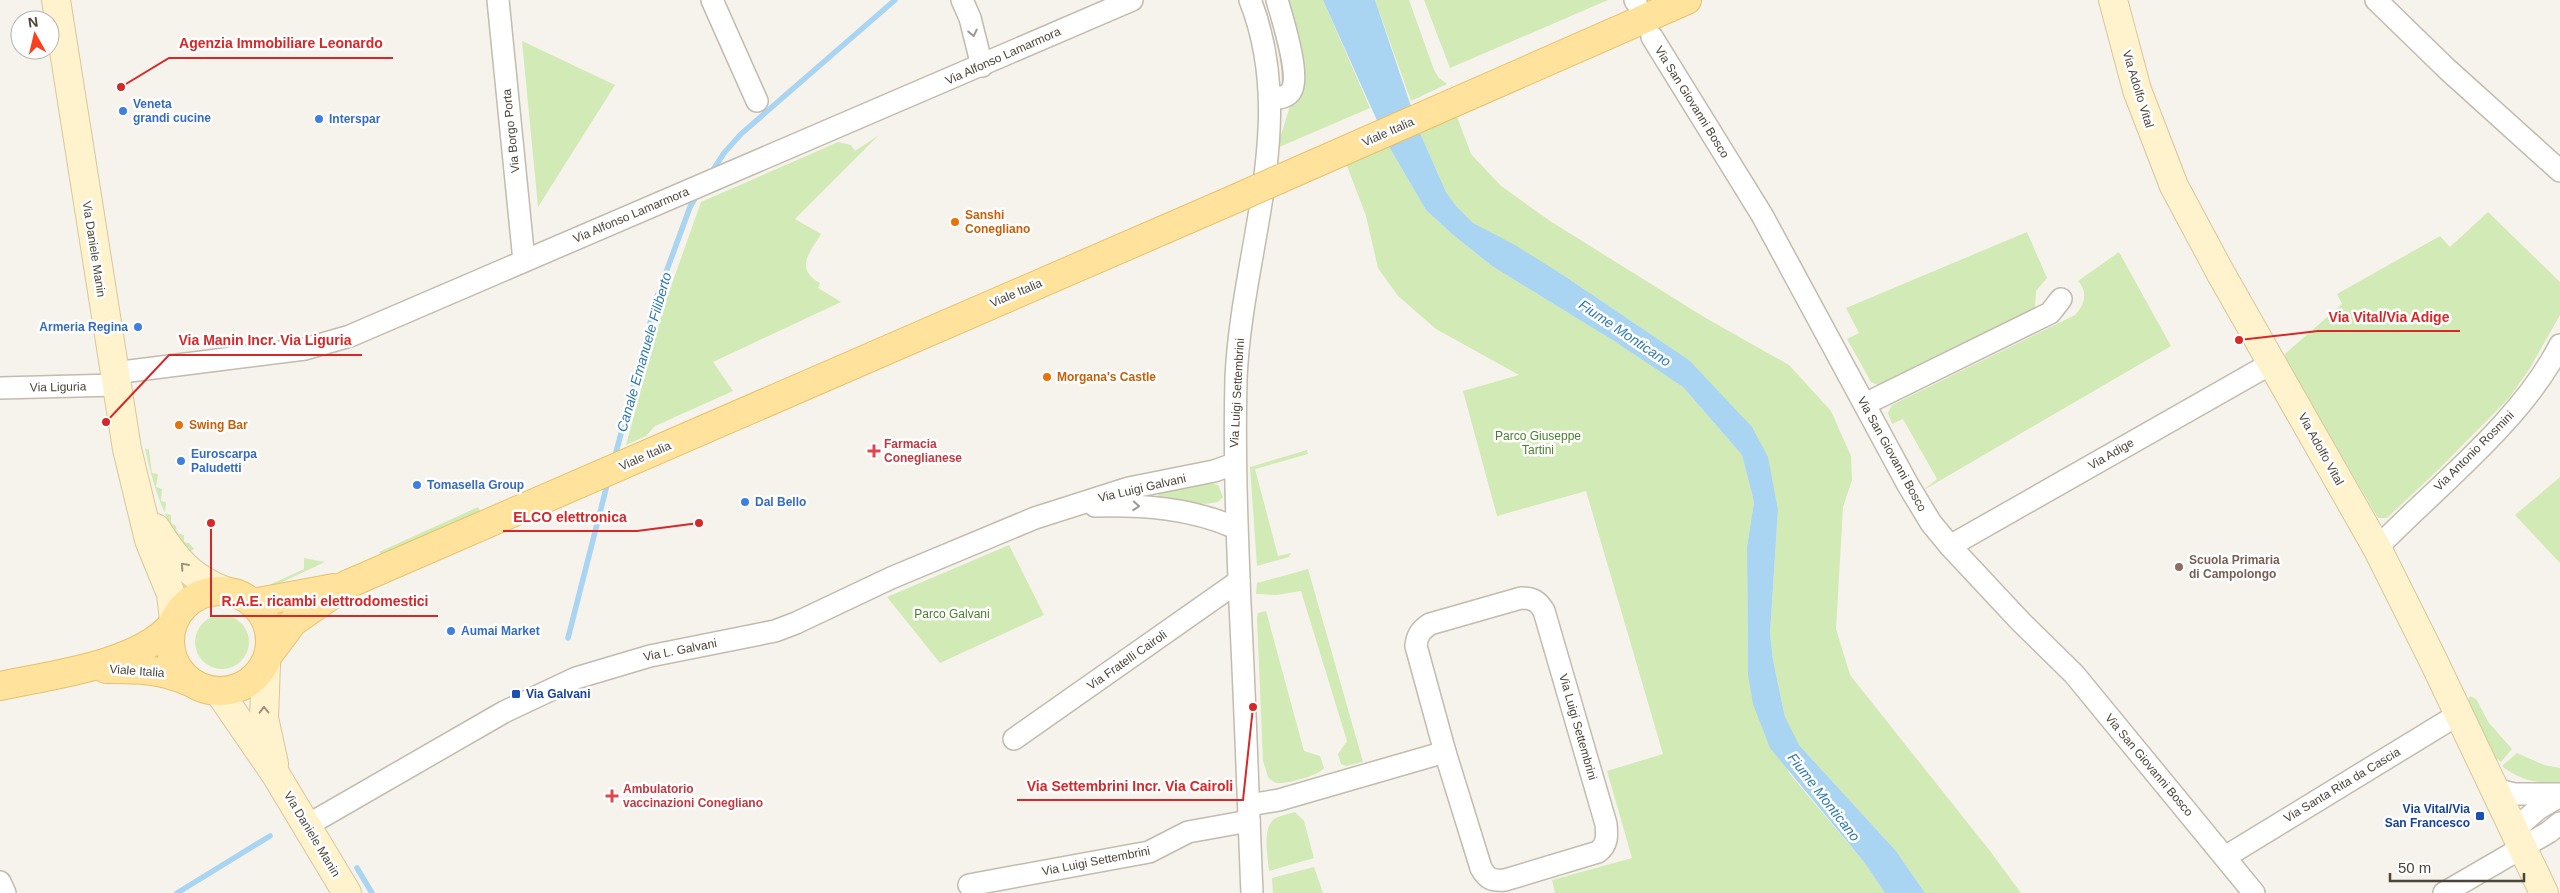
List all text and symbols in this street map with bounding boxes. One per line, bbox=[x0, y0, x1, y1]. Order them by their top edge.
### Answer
north arrow bbox=[10, 10, 60, 60]
text: N bbox=[27, 13, 39, 31]
street label: Via Alfonso Lamarmora bbox=[943, 24, 1063, 88]
one-way arrow bbox=[968, 28, 978, 37]
callout: Agenzia Immobiliare Leonardo bbox=[169, 29, 393, 58]
text: Agenzia Immobiliare Leonardo bbox=[179, 35, 383, 51]
street label: Via San Giovanni Bosco bbox=[1652, 44, 1732, 161]
street label: Via Adolfo Vital bbox=[2120, 49, 2156, 129]
street label: Via Borgo Porta bbox=[500, 88, 522, 174]
place label: Veneta grandi cucine bbox=[133, 97, 211, 125]
marker: Veneta grandi cucine bbox=[117, 105, 129, 117]
place label: Interspar bbox=[329, 112, 381, 126]
marker: Interspar bbox=[313, 113, 325, 125]
street label: Viale Italia bbox=[1360, 114, 1416, 150]
street label: Via Alfonso Lamarmora bbox=[571, 184, 691, 246]
street label: Via Daniele Manin bbox=[79, 200, 109, 298]
place label: Sanshi Conegliano bbox=[965, 208, 1030, 236]
marker: Sanshi Conegliano bbox=[949, 216, 961, 228]
water label: Canale Emanuele Filiberto bbox=[614, 270, 674, 434]
street label: Viale Italia bbox=[988, 276, 1044, 310]
water label: Fiume Monticano bbox=[1576, 296, 1674, 370]
callout: Via Vital/Via Adige bbox=[2318, 302, 2460, 331]
text: Via Vital/Via Adige bbox=[2329, 309, 2450, 325]
place label: Armeria Regina bbox=[39, 320, 128, 334]
marker: Armeria Regina bbox=[132, 321, 144, 333]
callout: Via Manin Incr. Via Liguria bbox=[169, 326, 362, 355]
text: Via Manin Incr. Via Liguria bbox=[179, 332, 352, 348]
street label: Via Luigi Settembrini bbox=[1227, 338, 1247, 448]
place label: Morgana's Castle bbox=[1057, 370, 1156, 384]
marker: Morgana's Castle bbox=[1041, 371, 1053, 383]
street label: Via Liguria bbox=[30, 380, 87, 394]
street label: Via San Giovanni Bosco bbox=[1855, 394, 1930, 514]
street label: Via Antonio Rosmini bbox=[2431, 408, 2517, 494]
street label: Via Adolfo Vital bbox=[2295, 410, 2347, 488]
place label: Swing Bar bbox=[189, 418, 248, 432]
marker: Swing Bar bbox=[173, 419, 185, 431]
park label: Parco Giuseppe Tartini bbox=[1495, 429, 1581, 457]
street label: Via Adige bbox=[2086, 435, 2137, 473]
place label: Farmacia Coneglianese bbox=[884, 437, 962, 465]
street label: Viale Italia bbox=[617, 438, 673, 474]
marker: Farmacia Coneglianese bbox=[868, 445, 880, 457]
place label: Euroscarpa Paludetti bbox=[191, 447, 257, 475]
marker: Euroscarpa Paludetti bbox=[175, 455, 187, 467]
street label: Via Luigi Galvani bbox=[1097, 471, 1187, 505]
place label: Tomasella Group bbox=[427, 478, 524, 492]
marker: Tomasella Group bbox=[411, 479, 423, 491]
place label: Dal Bello bbox=[755, 495, 806, 509]
marker: Dal Bello bbox=[739, 496, 751, 508]
one-way arrow bbox=[1132, 500, 1140, 511]
callout: ELCO elettronica bbox=[503, 502, 637, 531]
text: ELCO elettronica bbox=[513, 509, 627, 525]
place label: Scuola Primaria di Campolongo bbox=[2189, 553, 2280, 581]
marker: Scuola Primaria di Campolongo bbox=[2173, 561, 2185, 573]
one-way arrow bbox=[181, 563, 190, 572]
callout: R.A.E. ricambi elettrodomestici bbox=[211, 587, 438, 616]
text: R.A.E. ricambi elettrodomestici bbox=[222, 593, 428, 609]
park label: Parco Galvani bbox=[914, 607, 990, 621]
place label: Aumai Market bbox=[461, 624, 540, 638]
marker: Aumai Market bbox=[445, 625, 457, 637]
street label: Via Fratelli Cairoli bbox=[1085, 627, 1169, 693]
street label: Via L. Galvani bbox=[642, 636, 718, 664]
street label: Viale Italia bbox=[109, 662, 165, 680]
street label: Via Luigi Settembrini bbox=[1556, 672, 1600, 782]
place label: Via Galvani bbox=[526, 687, 590, 701]
marker: Via Galvani bbox=[510, 688, 522, 700]
one-way arrow bbox=[259, 706, 269, 714]
street label: Via San Giovanni Bosco bbox=[2102, 711, 2196, 819]
street label: Via Santa Rita da Cascia bbox=[2281, 745, 2403, 825]
water label: Fiume Monticano bbox=[1785, 750, 1863, 844]
callout: Via Settembrini Incr. Via Cairoli bbox=[1017, 771, 1243, 800]
text: Via Settembrini Incr. Via Cairoli bbox=[1027, 778, 1233, 794]
place label: Ambulatorio vaccinazioni Conegliano bbox=[623, 782, 763, 810]
street label: Via Daniele Manin bbox=[281, 789, 343, 879]
marker: Ambulatorio vaccinazioni Conegliano bbox=[605, 789, 619, 803]
place label: Via Vital/Via San Francesco bbox=[2385, 802, 2470, 830]
marker: Via Vital/Via San Francesco bbox=[2474, 810, 2486, 822]
street label: Via Luigi Settembrini bbox=[1041, 844, 1151, 878]
scale bar bbox=[2390, 850, 2524, 882]
text: 50 m bbox=[2398, 859, 2431, 876]

